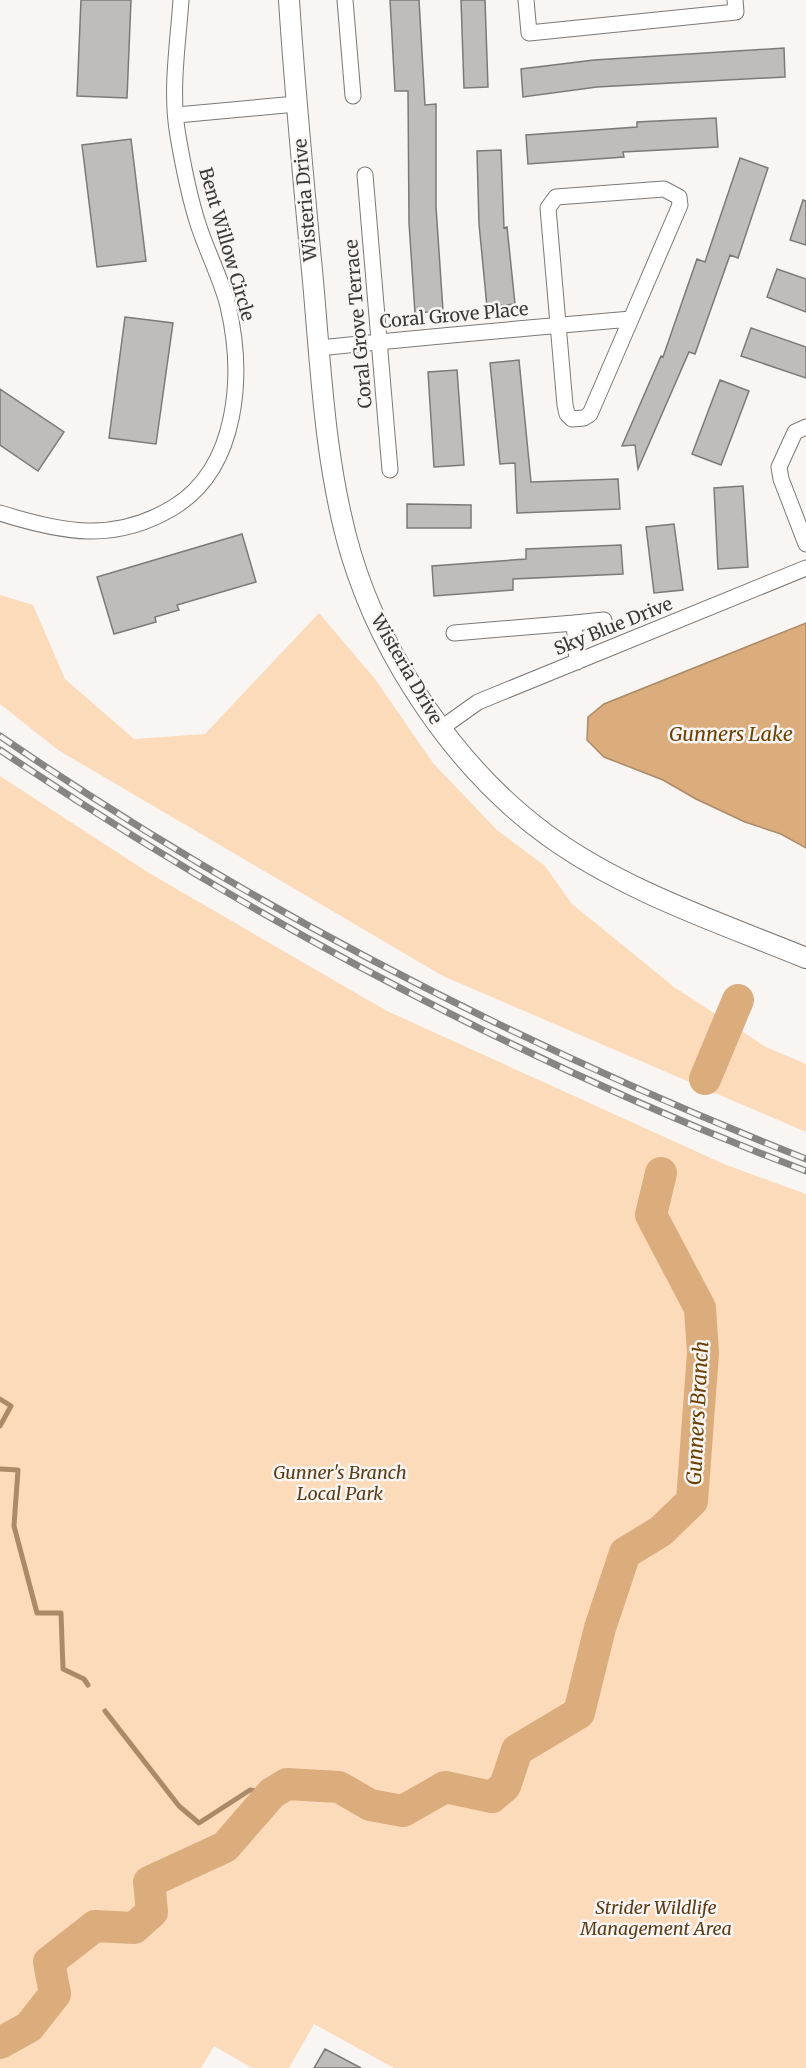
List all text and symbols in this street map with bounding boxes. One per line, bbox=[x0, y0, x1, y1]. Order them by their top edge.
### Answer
street label: Wisteria Drive bbox=[288, 138, 322, 263]
street label: Bent Willow Circle bbox=[194, 165, 260, 323]
street label: Coral Grove Terrace bbox=[339, 239, 377, 409]
street label: Coral Grove Place bbox=[379, 297, 529, 333]
street label: Sky Blue Drive bbox=[550, 592, 676, 660]
street label: Wisteria Drive bbox=[366, 609, 448, 728]
water label: Gunners Lake bbox=[669, 721, 793, 746]
water label: Gunners Branch bbox=[681, 1340, 713, 1486]
park label: Gunner's Branch Local Park bbox=[273, 1461, 407, 1505]
park label: Strider Wildlife Management Area bbox=[579, 1896, 732, 1940]

